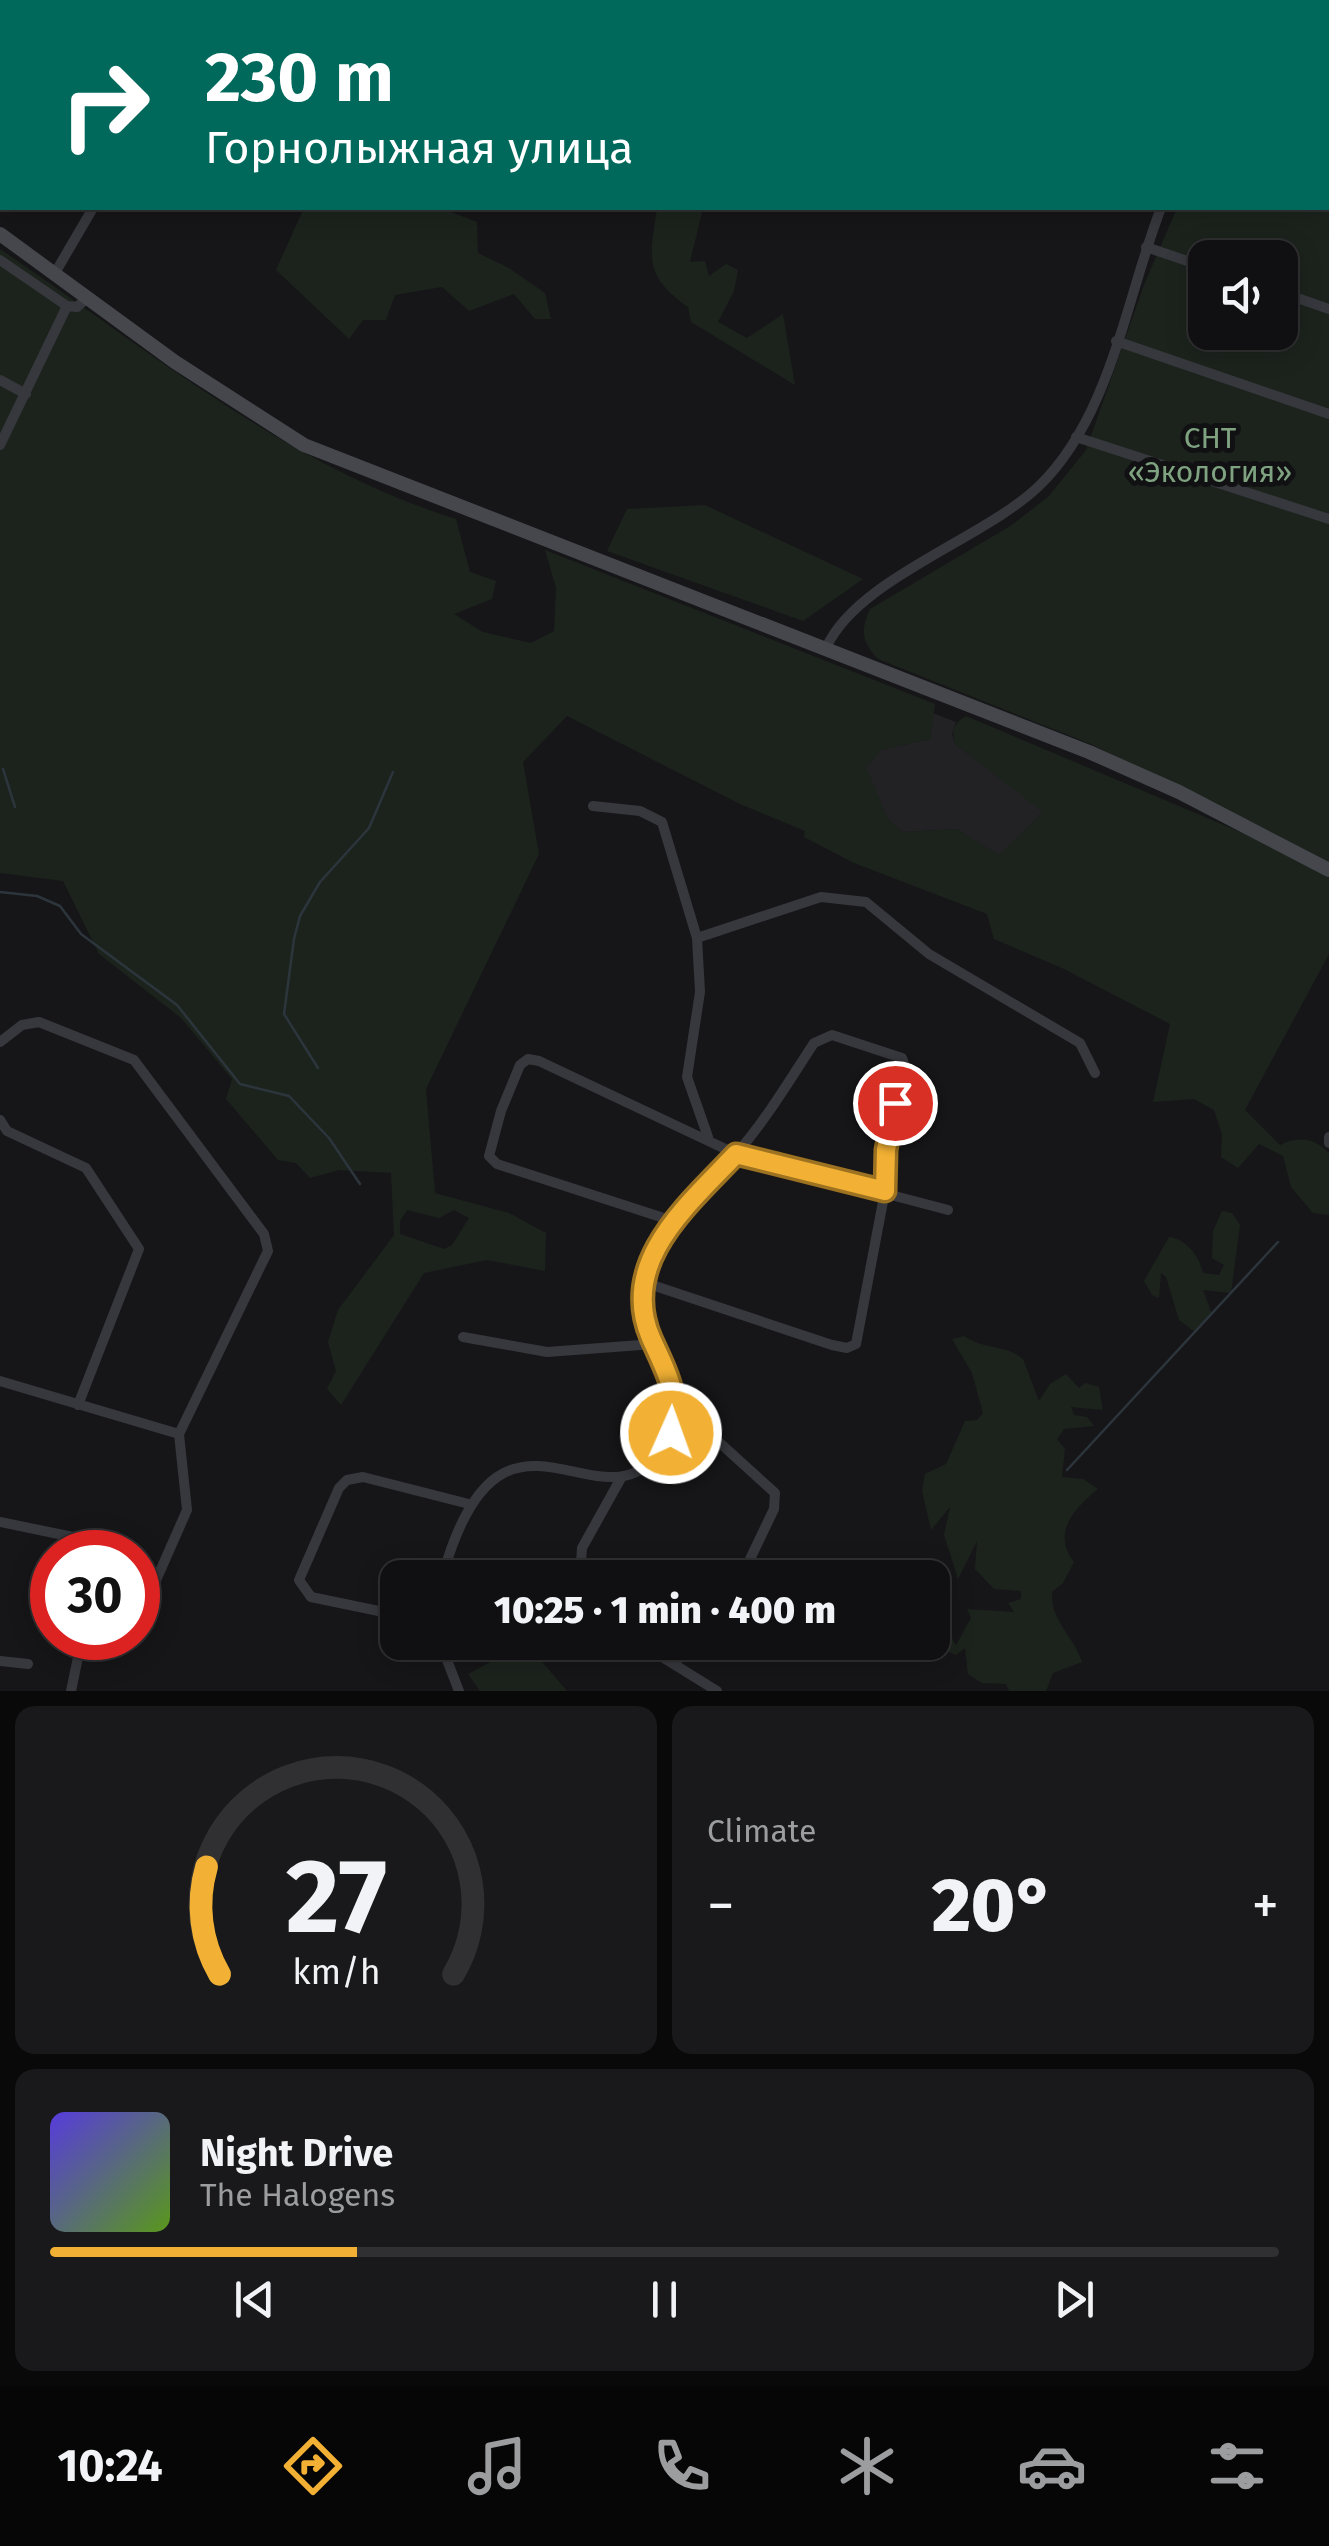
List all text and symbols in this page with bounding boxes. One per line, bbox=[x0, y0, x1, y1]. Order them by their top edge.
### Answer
text: 230 m bbox=[205, 36, 394, 120]
icon: right bbox=[40, 40, 170, 170]
text: Горнолыжная улица bbox=[205, 121, 633, 175]
map controls bbox=[1188, 240, 1298, 350]
button: sound bbox=[1188, 240, 1298, 350]
park label: СНТ «Экология» bbox=[1128, 420, 1292, 490]
pin bbox=[853, 1061, 938, 1146]
icon: arrive bbox=[868, 1076, 923, 1131]
position arrow bbox=[619, 1381, 723, 1485]
speed limit sign: 30 bbox=[30, 1530, 160, 1660]
text: 10:25 · 1 min · 400 m bbox=[494, 1587, 836, 1633]
text: Climate bbox=[707, 1812, 816, 1850]
text: 27 bbox=[285, 1835, 387, 1960]
text: 20° bbox=[932, 1861, 1054, 1951]
text: − bbox=[707, 1873, 735, 1939]
text: + bbox=[1252, 1873, 1279, 1939]
text: km/h bbox=[292, 1951, 380, 1993]
text: Night Drive bbox=[200, 2130, 393, 2176]
text: The Halogens bbox=[200, 2176, 395, 2214]
icon: previous bbox=[227, 2272, 282, 2327]
icon: pause bbox=[637, 2272, 692, 2327]
icon: next bbox=[1047, 2272, 1102, 2327]
icon: directions bbox=[278, 2431, 348, 2501]
icon: music bbox=[462, 2431, 532, 2501]
icon: phone bbox=[647, 2431, 717, 2501]
icon: climate bbox=[832, 2431, 902, 2501]
icon: car bbox=[1017, 2431, 1087, 2501]
icon: filters bbox=[1202, 2431, 1272, 2501]
text: 10:24 bbox=[57, 2439, 163, 2493]

